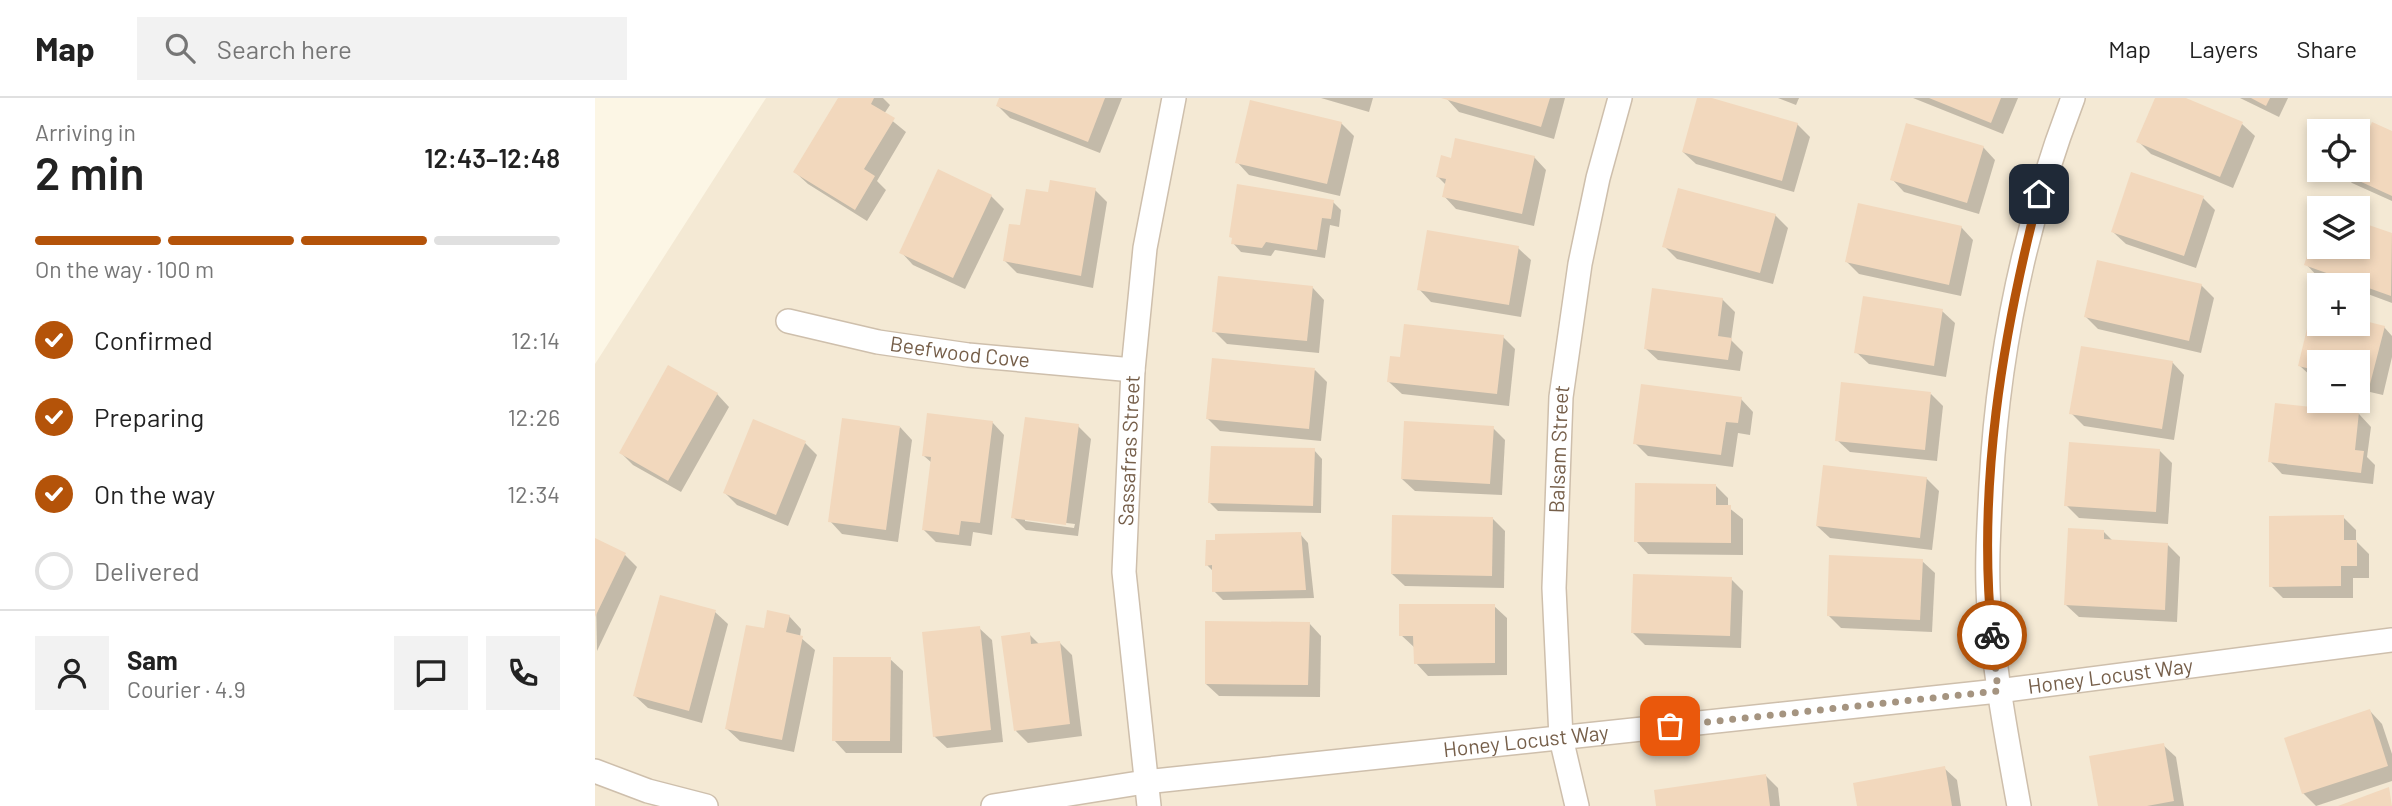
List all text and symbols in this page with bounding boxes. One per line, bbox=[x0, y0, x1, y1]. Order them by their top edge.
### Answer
search box bbox=[137, 17, 627, 80]
text: Map bbox=[35, 28, 95, 68]
icon: search bbox=[161, 29, 199, 67]
text: Search here bbox=[217, 33, 352, 64]
text: Map bbox=[2108, 34, 2151, 63]
text: Layers bbox=[2189, 34, 2258, 63]
text: Share bbox=[2296, 34, 2357, 63]
text: Arriving in bbox=[35, 118, 136, 146]
map controls bbox=[2307, 119, 2370, 413]
button: locate bbox=[2307, 119, 2370, 182]
text: 12:43–12:48 bbox=[424, 142, 560, 173]
text: 2 min bbox=[35, 144, 144, 199]
pin bbox=[2009, 164, 2069, 224]
icon: home bbox=[2020, 175, 2058, 213]
button: layers bbox=[2307, 196, 2370, 259]
text: On the way · 100 m bbox=[35, 255, 214, 283]
button: + bbox=[2307, 273, 2370, 336]
icon: check bbox=[35, 321, 73, 359]
text: Confirmed bbox=[94, 324, 213, 355]
text: 12:14 bbox=[511, 326, 560, 354]
street label: Beefwood Cove bbox=[888, 330, 1031, 372]
button: − bbox=[2307, 350, 2370, 413]
street label: Sassafras Street bbox=[1112, 374, 1144, 526]
street label: Balsam Street bbox=[1543, 383, 1574, 514]
icon: check bbox=[35, 398, 73, 436]
text: Preparing bbox=[94, 401, 204, 432]
text: 12:26 bbox=[508, 403, 560, 431]
icon: check bbox=[35, 475, 73, 513]
text: On the way bbox=[94, 478, 215, 509]
text: 12:34 bbox=[507, 480, 560, 508]
text: Delivered bbox=[94, 555, 200, 586]
courier bbox=[1957, 600, 2027, 670]
icon: bike bbox=[1973, 616, 2011, 654]
button: person bbox=[35, 636, 109, 710]
button: chat bbox=[394, 636, 468, 710]
button: phone bbox=[486, 636, 560, 710]
text: Sam bbox=[127, 644, 178, 675]
street label: Honey Locust Way bbox=[2026, 652, 2195, 698]
text: Courier · 4.9 bbox=[127, 675, 246, 703]
pin bbox=[1640, 696, 1700, 756]
icon: bag bbox=[1651, 707, 1689, 745]
street label: Honey Locust Way bbox=[1442, 719, 1610, 761]

